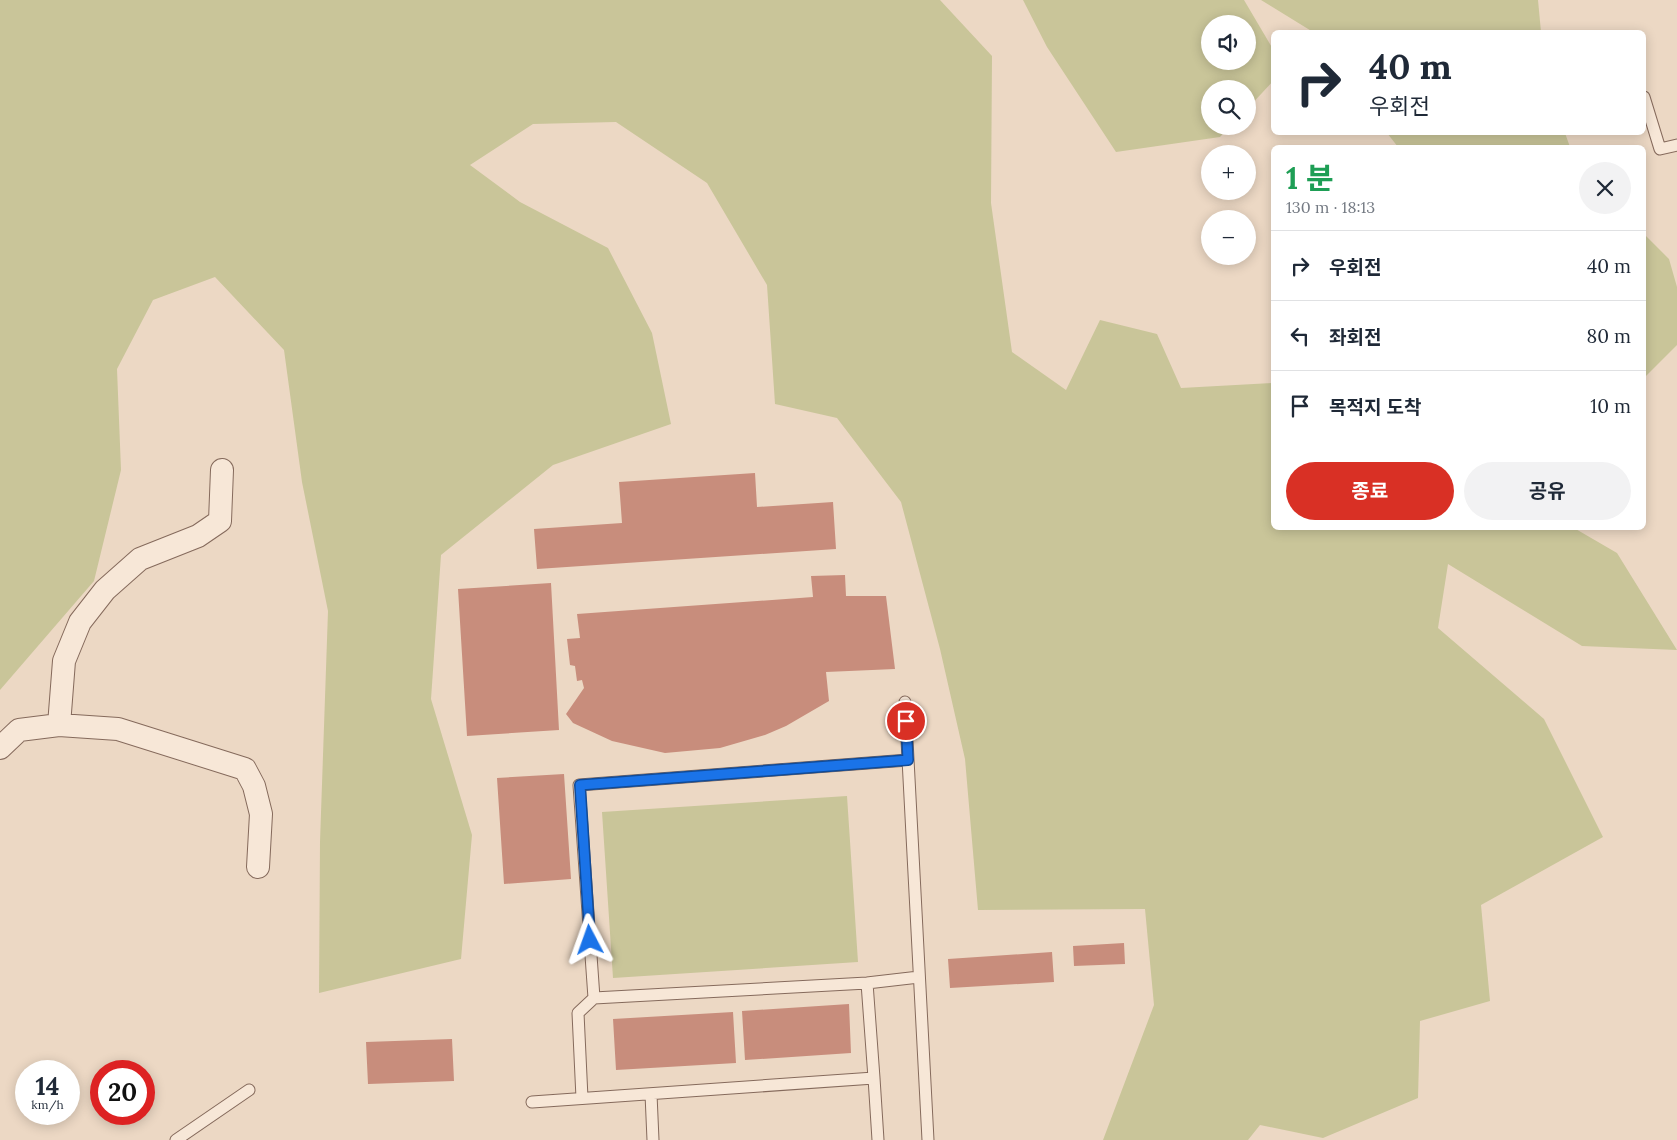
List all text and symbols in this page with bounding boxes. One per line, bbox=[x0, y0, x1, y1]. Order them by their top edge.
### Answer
map controls bbox=[1201, 15, 1256, 265]
button: sound bbox=[1201, 15, 1256, 70]
text: 40 m bbox=[1369, 44, 1452, 89]
icon: right bbox=[1286, 50, 1351, 115]
button: search bbox=[1201, 80, 1256, 135]
text: 우회전 bbox=[1369, 92, 1430, 120]
button: + bbox=[1201, 145, 1256, 200]
text: 1 분 bbox=[1286, 159, 1334, 197]
button: close bbox=[1579, 162, 1631, 214]
text: 130 m · 18:13 bbox=[1286, 197, 1375, 217]
button: − bbox=[1201, 210, 1256, 265]
icon: right bbox=[1286, 252, 1314, 280]
text: 40 m bbox=[1587, 254, 1631, 278]
text: 우회전 bbox=[1329, 255, 1381, 279]
icon: left bbox=[1286, 322, 1314, 350]
text: 80 m bbox=[1587, 324, 1631, 348]
text: 좌회전 bbox=[1329, 325, 1381, 349]
icon: arrive bbox=[1286, 392, 1314, 420]
text: 10 m bbox=[1590, 394, 1631, 418]
text: 목적지 도착 bbox=[1329, 395, 1421, 419]
button: 종료 bbox=[1286, 462, 1454, 520]
button: 공유 bbox=[1464, 462, 1631, 520]
pin bbox=[885, 700, 927, 742]
icon: arrive bbox=[892, 707, 920, 735]
position arrow bbox=[563, 913, 615, 965]
speed limit sign: 20 bbox=[90, 1060, 155, 1125]
text: 14 bbox=[36, 1070, 59, 1102]
text: km/h bbox=[31, 1097, 64, 1112]

